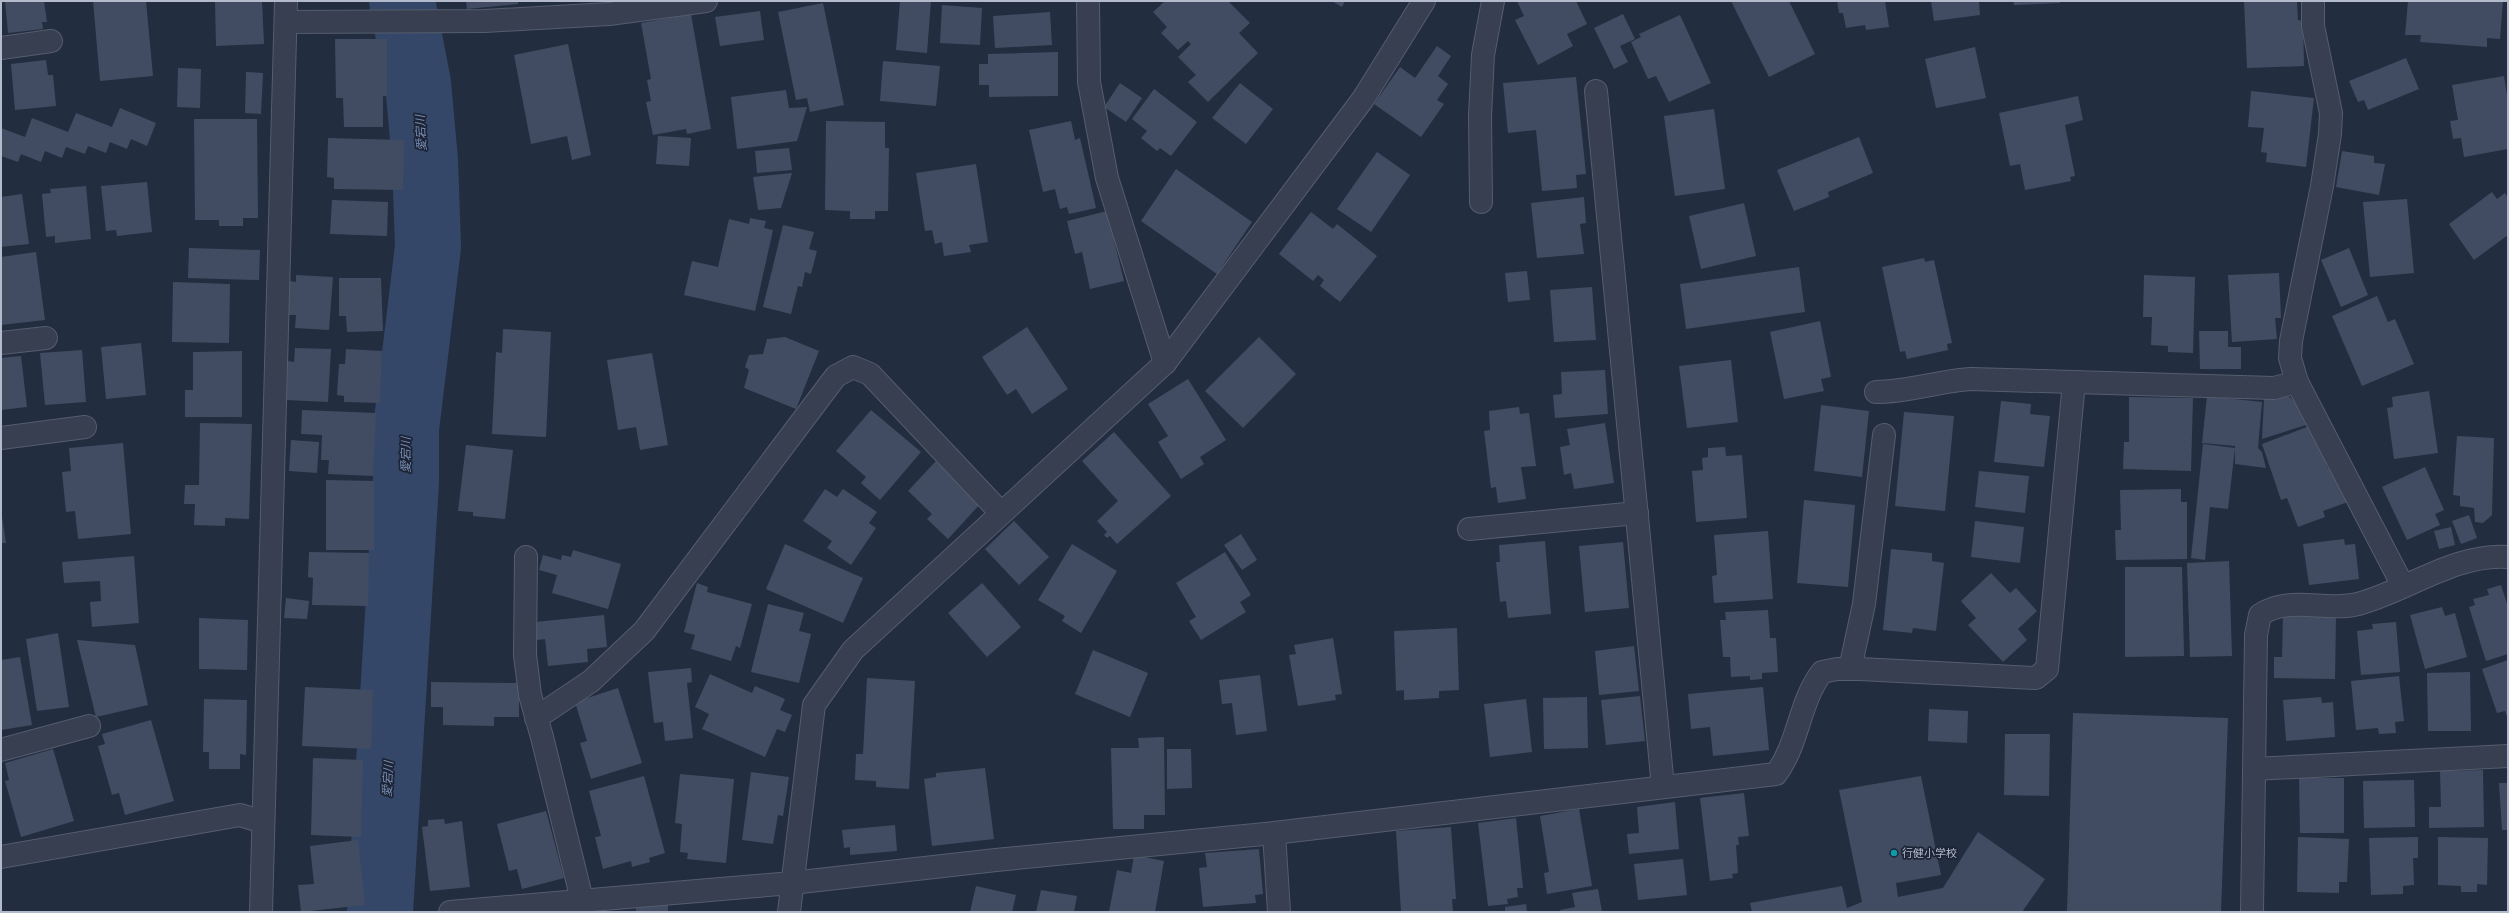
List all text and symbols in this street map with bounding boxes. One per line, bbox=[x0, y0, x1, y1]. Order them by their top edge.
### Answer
water label: 愛宕川 bbox=[411, 113, 430, 151]
water label: 愛宕川 bbox=[397, 435, 414, 473]
water label: 愛宕川 bbox=[378, 759, 397, 797]
place label: 行健小学校 bbox=[1902, 845, 1957, 860]
marker: 行健小学校 bbox=[1889, 848, 1899, 858]

